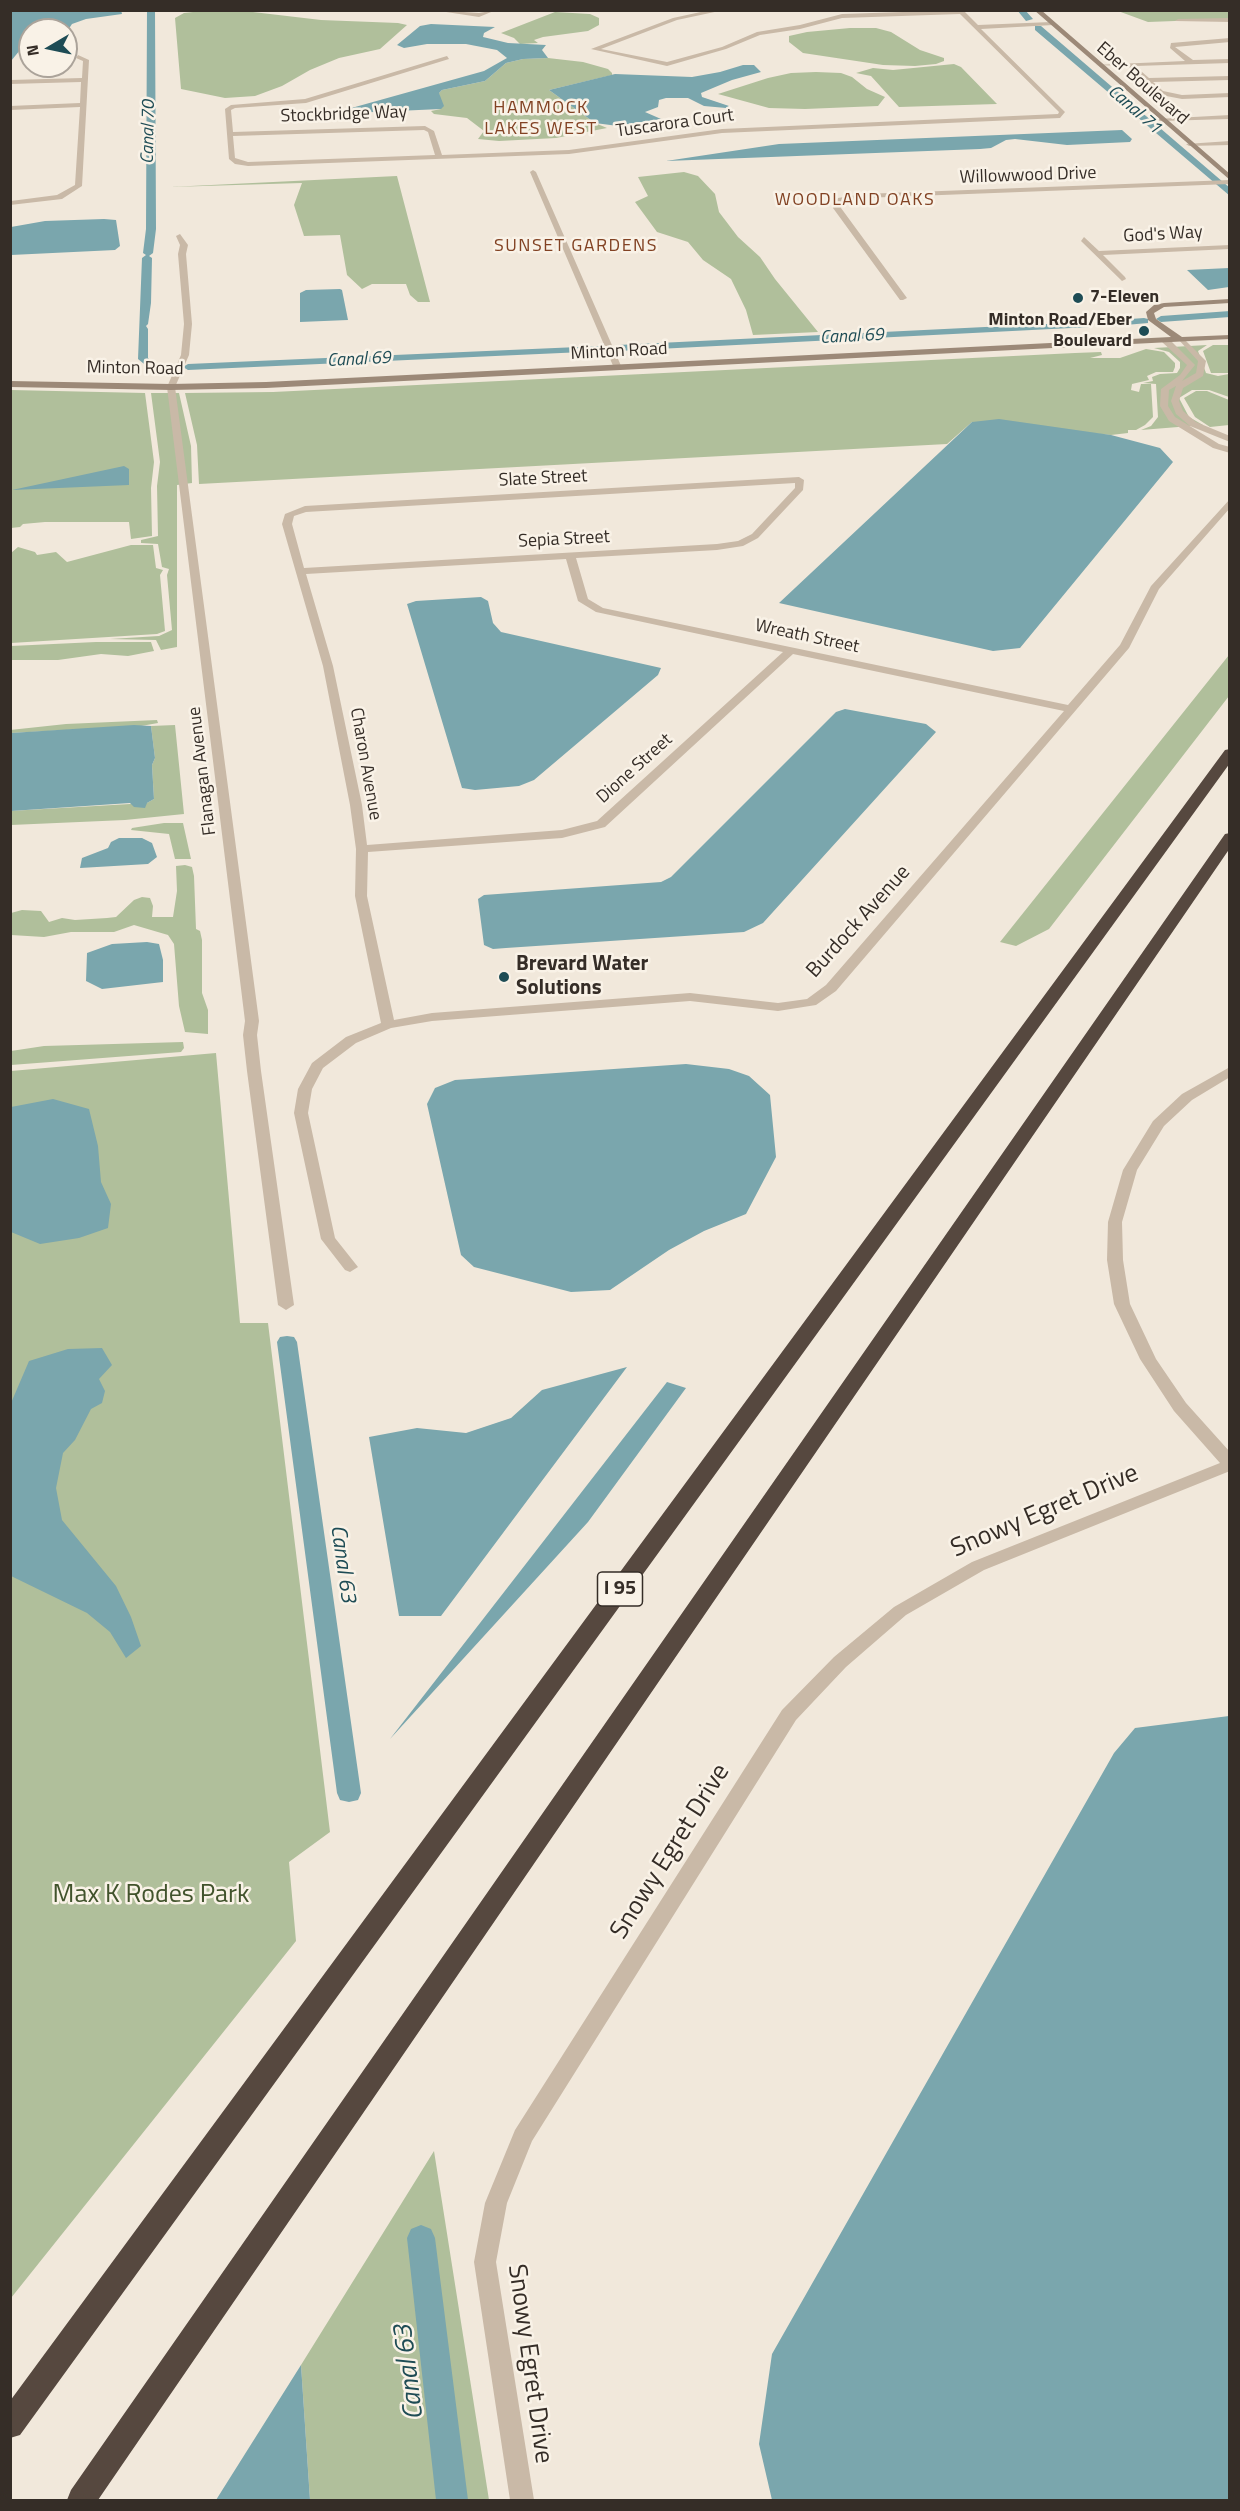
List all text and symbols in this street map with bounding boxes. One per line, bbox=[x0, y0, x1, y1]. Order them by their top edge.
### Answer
north arrow bbox=[18, 18, 78, 78]
street label: Eber Boulevard bbox=[1092, 38, 1192, 130]
text: N bbox=[19, 43, 45, 58]
water label: Canal 71 bbox=[1103, 81, 1165, 139]
district label: HAMMOCK LAKES WEST bbox=[484, 98, 598, 140]
water label: Canal 70 bbox=[138, 100, 160, 164]
street label: Stockbridge Way bbox=[280, 102, 408, 128]
street label: Tuscarora Court bbox=[615, 105, 735, 143]
street label: Willowwood Drive bbox=[959, 163, 1097, 189]
district label: WOODLAND OAKS bbox=[775, 190, 935, 212]
street label: God's Way bbox=[1123, 222, 1203, 248]
district label: SUNSET GARDENS bbox=[494, 236, 658, 258]
place label: 7-Eleven bbox=[1090, 287, 1159, 309]
marker: 7-Eleven bbox=[1071, 291, 1085, 305]
place label: Minton Road/Eber Boulevard bbox=[988, 310, 1132, 352]
marker: Minton Road/Eber Boulevard bbox=[1137, 324, 1151, 338]
water label: Canal 69 bbox=[820, 325, 884, 349]
street label: Minton Road bbox=[570, 339, 668, 365]
water label: Canal 69 bbox=[327, 348, 391, 372]
street label: Minton Road bbox=[86, 357, 184, 381]
street label: Slate Street bbox=[498, 466, 588, 492]
street label: Sepia Street bbox=[518, 527, 610, 553]
street label: Wreath Street bbox=[753, 615, 861, 659]
street label: Flanagan Avenue bbox=[184, 705, 222, 837]
street label: Charon Avenue bbox=[344, 706, 386, 822]
street label: Dione Street bbox=[593, 729, 677, 809]
street label: Burdock Avenue bbox=[802, 861, 916, 983]
place label: Brevard Water Solutions bbox=[516, 952, 648, 1002]
marker: Brevard Water Solutions bbox=[497, 970, 511, 984]
street label: Snowy Egret Drive bbox=[947, 1458, 1143, 1566]
water label: Canal 63 bbox=[323, 1524, 361, 1604]
road number: I 95 bbox=[598, 1572, 642, 1606]
street label: Snowy Egret Drive bbox=[605, 1759, 737, 1945]
park label: Max K Rodes Park bbox=[53, 1880, 249, 1912]
street label: Snowy Egret Drive bbox=[500, 2262, 558, 2466]
water label: Canal 63 bbox=[388, 2322, 432, 2422]

